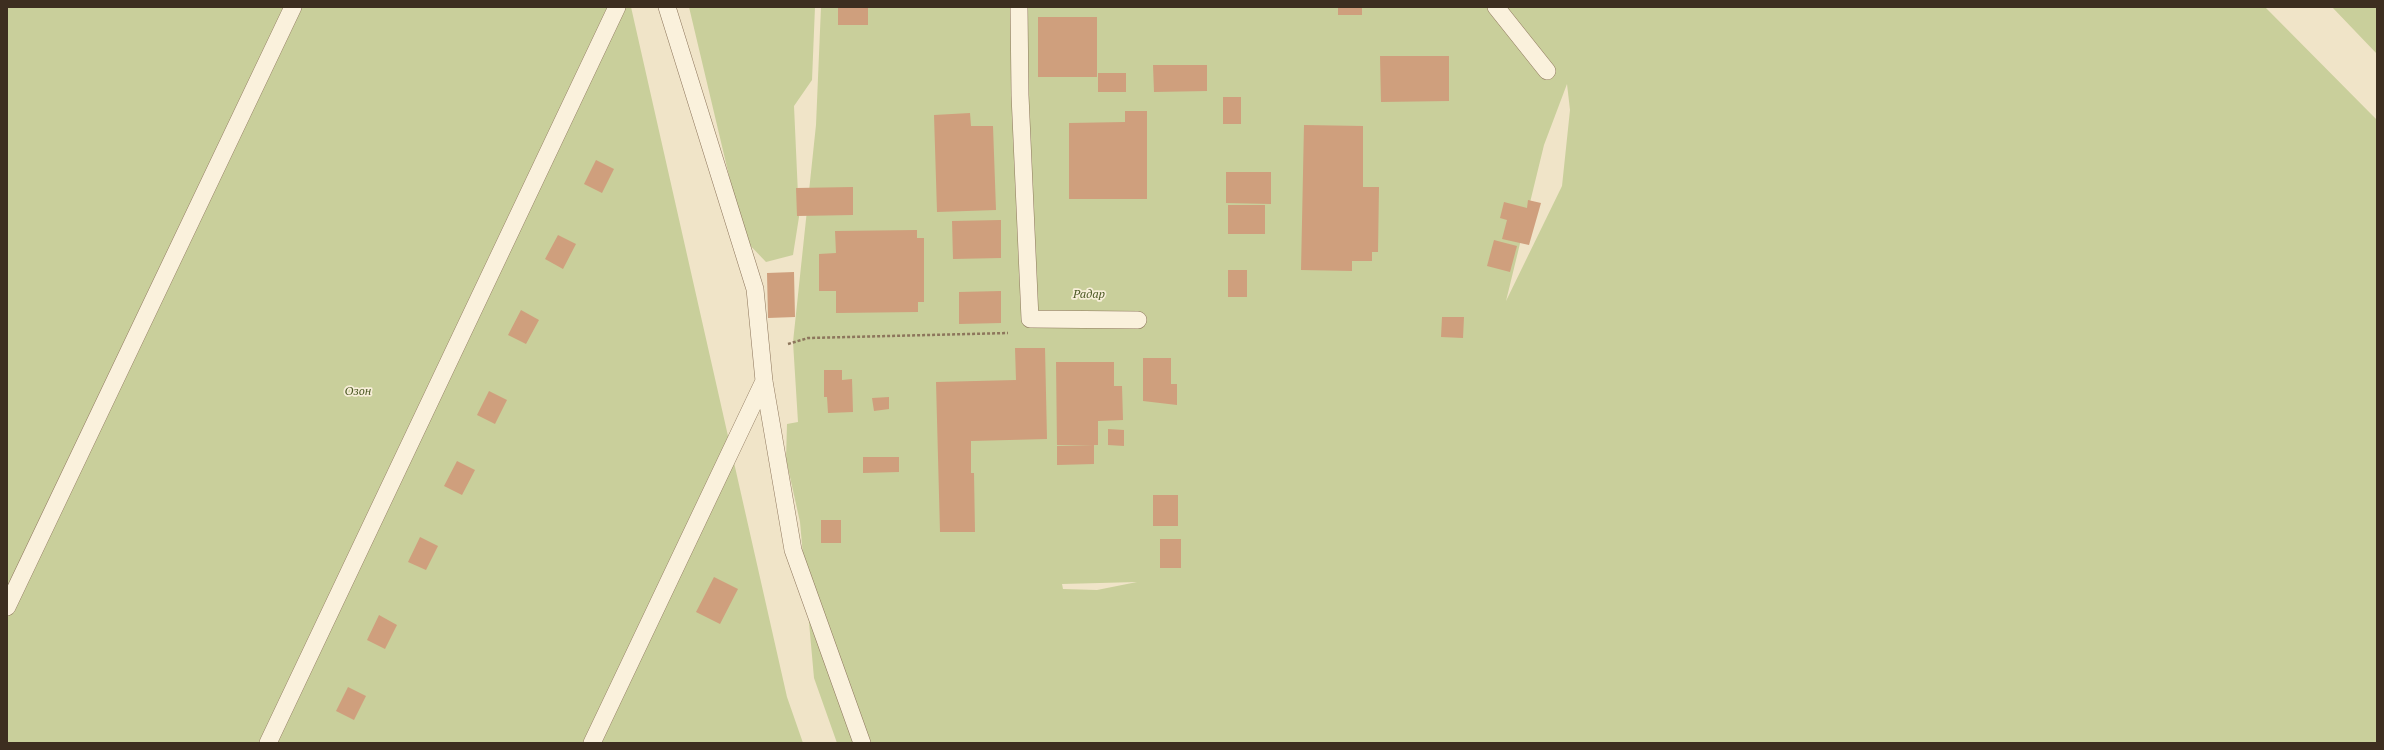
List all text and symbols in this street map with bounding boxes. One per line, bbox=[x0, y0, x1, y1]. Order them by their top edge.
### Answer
park label: Радар bbox=[1073, 288, 1105, 302]
park label: Озон bbox=[345, 385, 371, 399]

